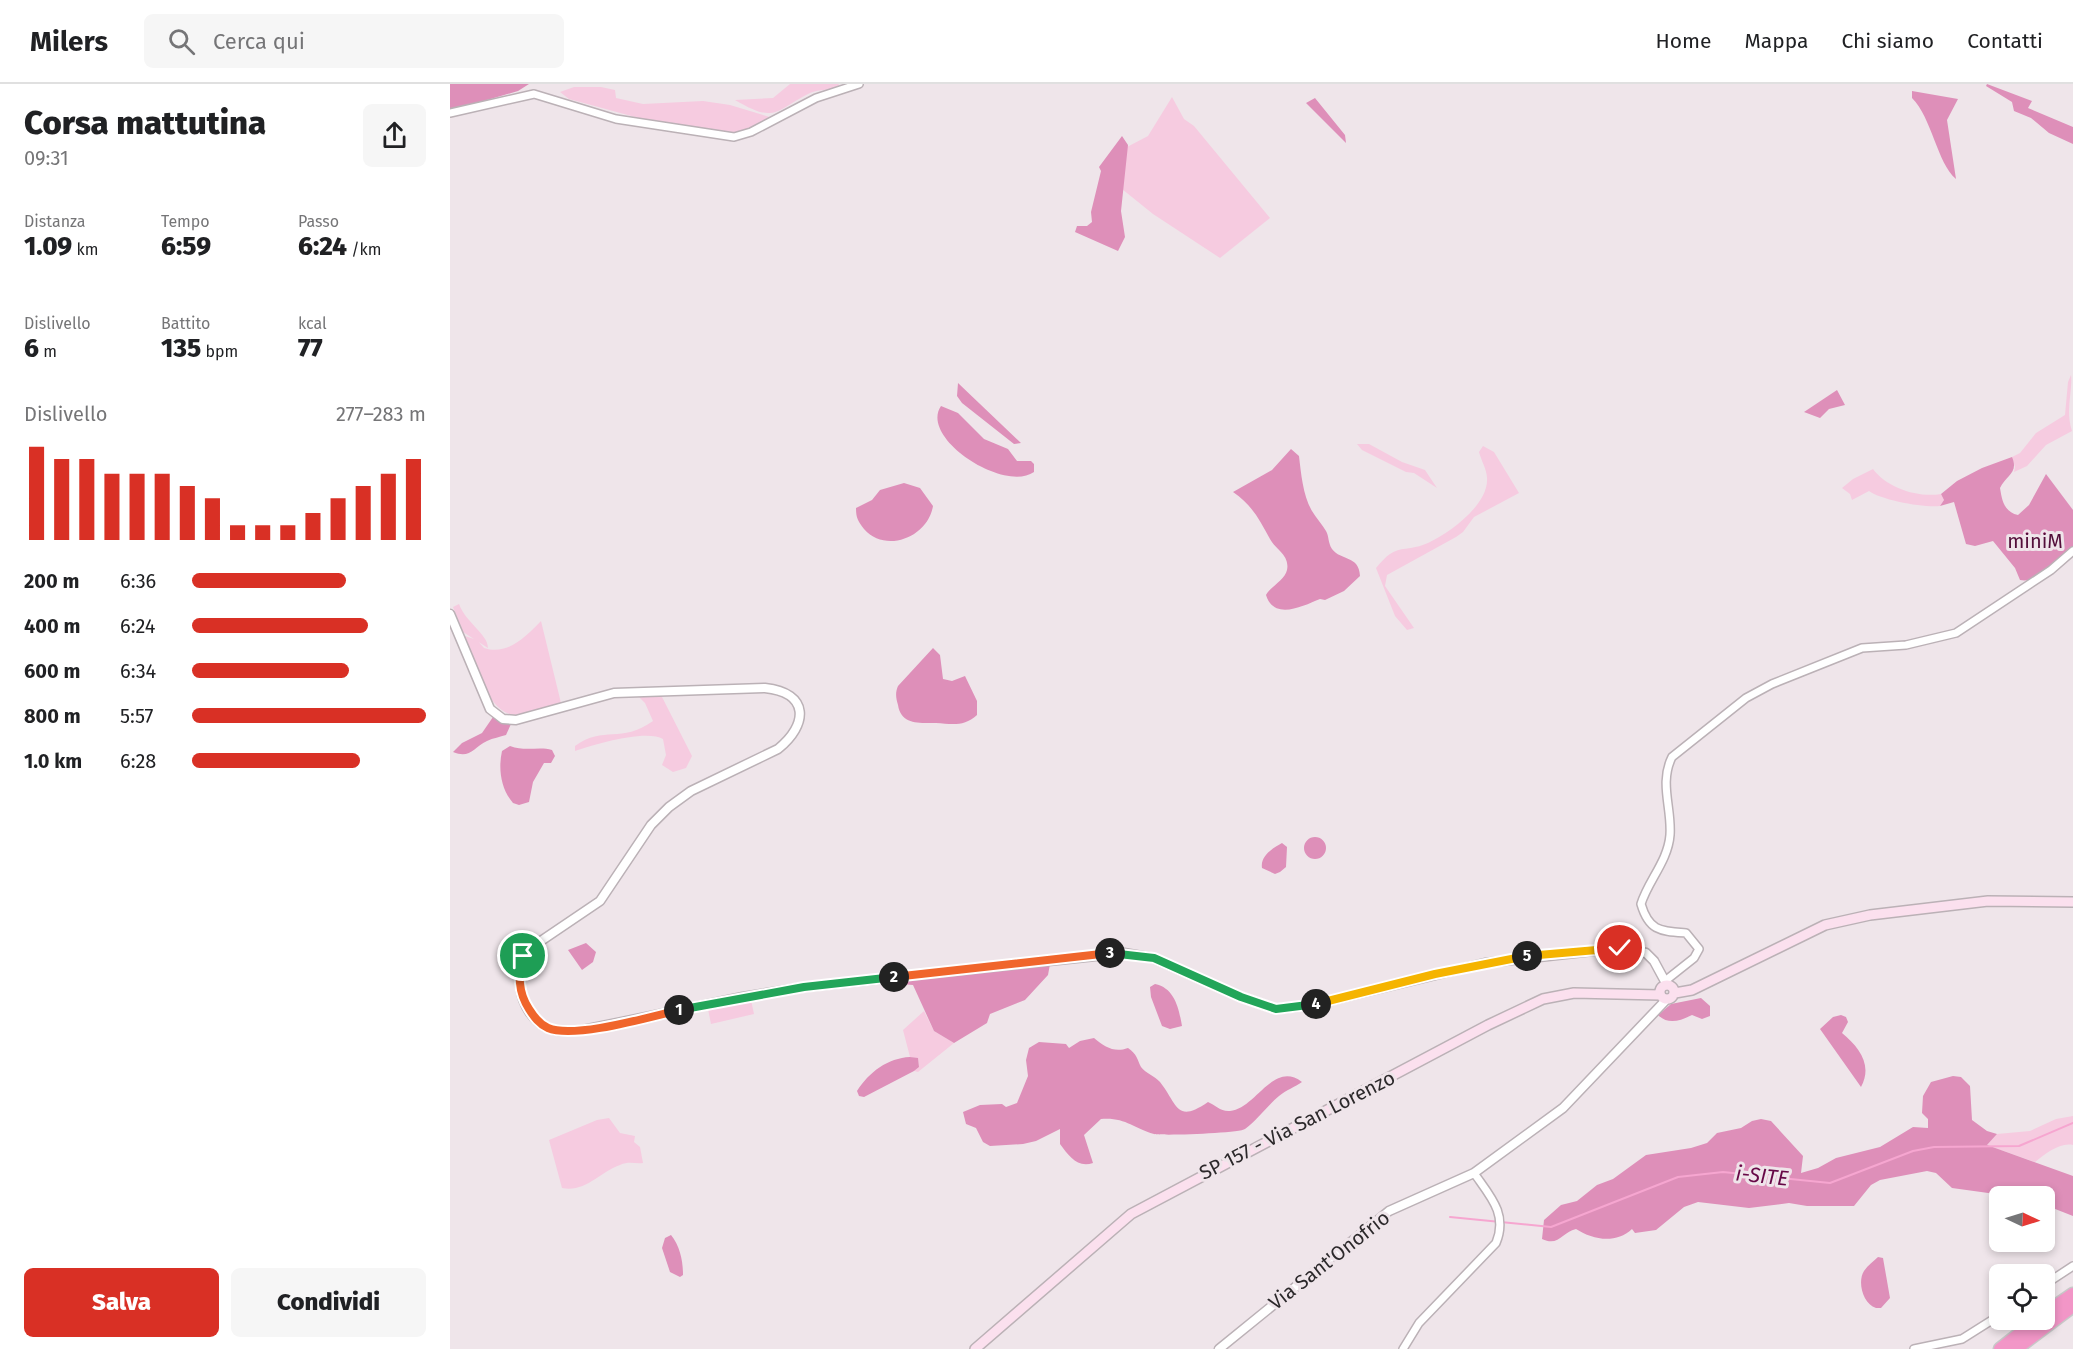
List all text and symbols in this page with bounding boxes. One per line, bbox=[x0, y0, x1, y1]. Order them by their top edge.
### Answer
search box bbox=[144, 14, 564, 68]
text: Milers bbox=[30, 25, 108, 58]
icon: search bbox=[165, 25, 198, 58]
text: Cerca qui bbox=[213, 28, 305, 55]
text: Home bbox=[1655, 28, 1711, 54]
text: Mappa bbox=[1744, 28, 1808, 54]
text: Chi siamo bbox=[1841, 28, 1934, 54]
text: Contatti bbox=[1967, 28, 2043, 54]
text: Corsa mattutina bbox=[24, 103, 266, 143]
button: share bbox=[363, 104, 426, 167]
text: 09:31 bbox=[24, 146, 69, 170]
text: Distanza bbox=[24, 212, 86, 231]
text: Tempo bbox=[161, 212, 210, 231]
text: Passo bbox=[298, 212, 339, 231]
text: 1.09 bbox=[24, 231, 72, 262]
text: 6:59 bbox=[161, 231, 211, 262]
text: 6:24 bbox=[298, 231, 347, 262]
text: km bbox=[72, 240, 98, 259]
text: /km bbox=[347, 240, 381, 259]
text: Dislivello bbox=[24, 314, 91, 333]
text: Battito bbox=[161, 314, 210, 333]
text: kcal bbox=[298, 314, 327, 333]
text: 6 bbox=[24, 333, 39, 364]
text: 135 bbox=[161, 333, 201, 364]
text: 77 bbox=[298, 333, 323, 364]
text: m bbox=[39, 342, 57, 361]
text: bpm bbox=[201, 342, 238, 361]
text: Dislivello bbox=[24, 402, 107, 426]
text: 277–283 m bbox=[336, 402, 426, 426]
park label: miniM bbox=[2007, 529, 2063, 553]
text: 200 m bbox=[24, 569, 79, 593]
text: 6:36 bbox=[120, 569, 156, 593]
text: 400 m bbox=[24, 614, 80, 638]
text: 6:24 bbox=[120, 614, 155, 638]
text: 600 m bbox=[24, 659, 80, 683]
text: 6:34 bbox=[120, 659, 156, 683]
text: 800 m bbox=[24, 704, 81, 728]
text: 5:57 bbox=[120, 704, 153, 728]
text: 1.0 km bbox=[24, 749, 82, 773]
text: 6:28 bbox=[120, 749, 156, 773]
pin bbox=[1594, 922, 1645, 973]
pin bbox=[497, 930, 548, 981]
icon: check bbox=[1603, 931, 1636, 964]
pin: 3 bbox=[1095, 938, 1125, 968]
icon: arrive bbox=[506, 939, 539, 972]
pin: 5 bbox=[1512, 941, 1542, 971]
text: 3 bbox=[1106, 943, 1114, 962]
text: 5 bbox=[1523, 946, 1531, 965]
pin: 2 bbox=[879, 962, 909, 992]
text: 2 bbox=[890, 967, 898, 986]
pin: 4 bbox=[1301, 989, 1331, 1019]
text: 4 bbox=[1311, 994, 1321, 1013]
pin: 1 bbox=[664, 995, 694, 1025]
text: 1 bbox=[675, 1000, 683, 1019]
street label: SP 157 - Via San Lorenzo bbox=[1195, 1065, 1399, 1185]
water label: i-SITE bbox=[1734, 1160, 1790, 1192]
north arrow bbox=[1989, 1186, 2055, 1252]
map controls bbox=[1989, 1186, 2055, 1330]
street label: Via Sant'Onofrio bbox=[1264, 1205, 1394, 1315]
button: locate bbox=[1989, 1264, 2055, 1330]
button: Salva bbox=[24, 1268, 219, 1337]
button: Condividi bbox=[231, 1268, 426, 1337]

